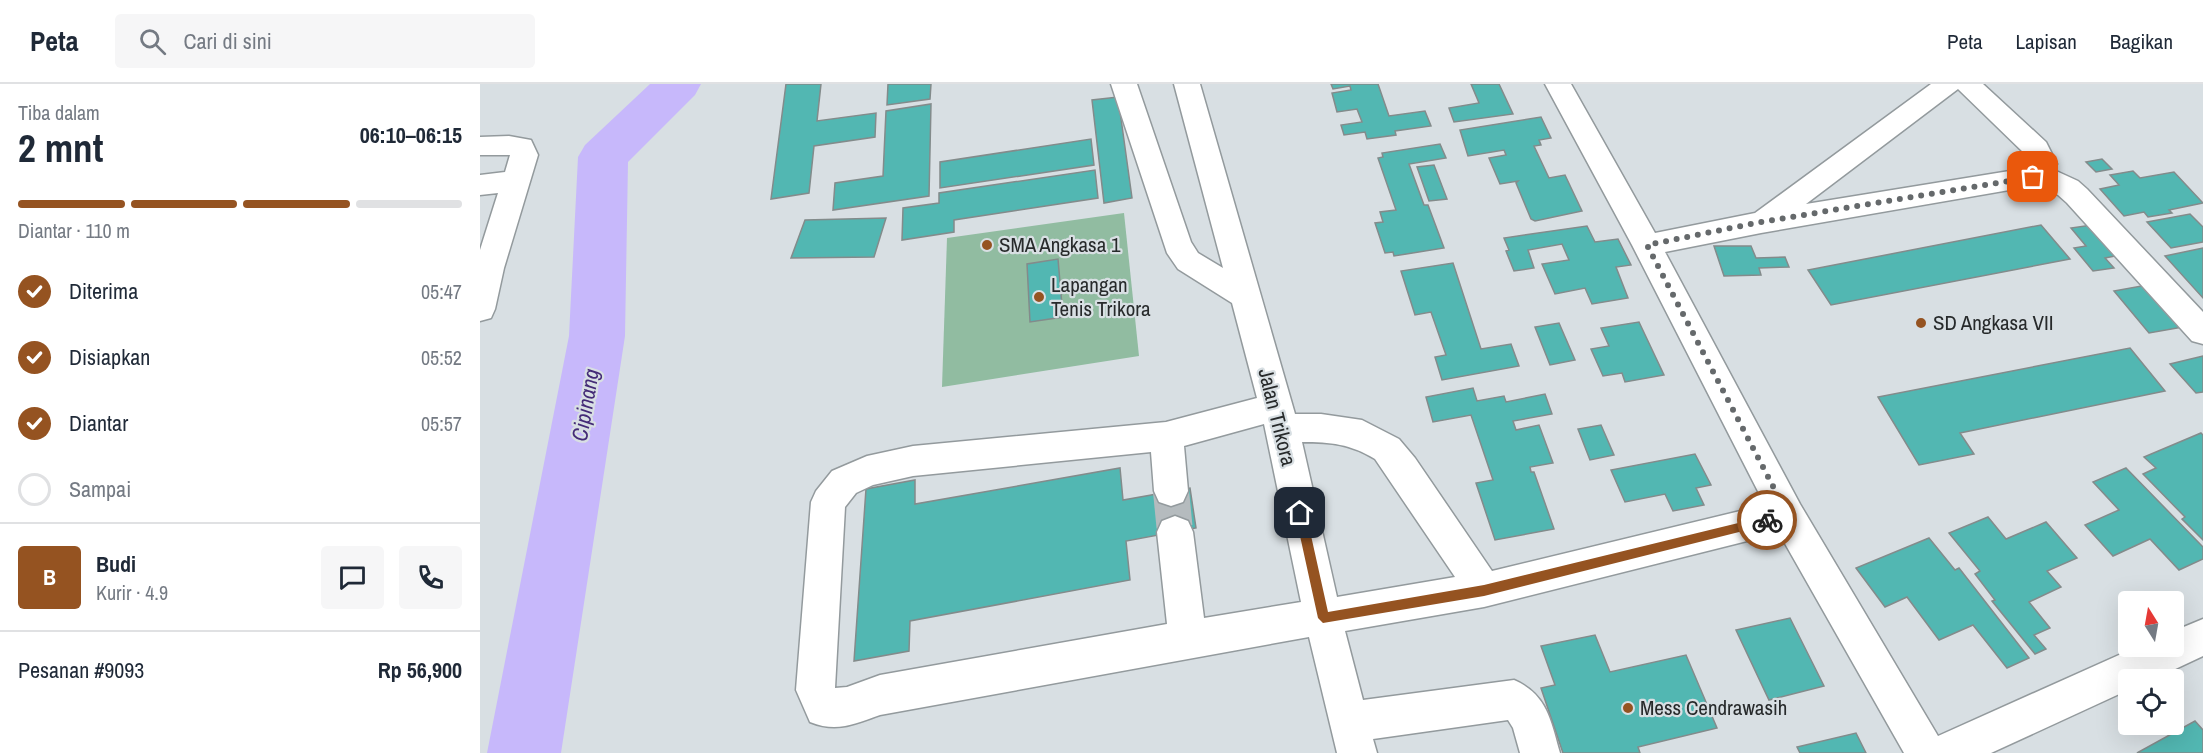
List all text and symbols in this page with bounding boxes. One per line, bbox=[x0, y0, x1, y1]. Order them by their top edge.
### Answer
search box bbox=[115, 14, 535, 68]
text: Peta bbox=[30, 22, 79, 60]
icon: search bbox=[136, 25, 169, 58]
text: Cari di sini bbox=[184, 26, 272, 56]
text: Peta bbox=[1947, 27, 1983, 56]
text: Lapisan bbox=[2016, 27, 2077, 56]
text: Bagikan bbox=[2110, 27, 2173, 56]
text: Tiba dalam bbox=[18, 99, 100, 126]
text: 06:10–06:15 bbox=[360, 120, 462, 150]
text: 2 mnt bbox=[18, 122, 103, 174]
pin bbox=[2007, 151, 2058, 202]
icon: bag bbox=[2016, 160, 2049, 193]
text: Diantar · 110 m bbox=[18, 217, 130, 244]
place label: SMA Angkasa 1 bbox=[999, 230, 1121, 259]
marker: SMA Angkasa 1 bbox=[980, 238, 994, 252]
place label: Lapangan Tenis Trikora bbox=[1051, 270, 1151, 323]
icon: check bbox=[18, 275, 51, 308]
text: Diterima bbox=[69, 276, 138, 306]
text: 05:47 bbox=[421, 278, 462, 305]
marker: Lapangan Tenis Trikora bbox=[1032, 290, 1046, 304]
place label: SD Angkasa VII bbox=[1933, 308, 2054, 337]
marker: SD Angkasa VII bbox=[1914, 316, 1928, 330]
icon: check bbox=[18, 341, 51, 374]
text: Disiapkan bbox=[69, 342, 150, 372]
text: 05:52 bbox=[421, 344, 462, 371]
street label: Jalan Trikora bbox=[1251, 365, 1304, 469]
water label: Cipinang bbox=[564, 366, 606, 444]
icon: check bbox=[18, 407, 51, 440]
text: Diantar bbox=[69, 408, 128, 438]
text: 05:57 bbox=[421, 410, 462, 437]
text: Sampai bbox=[69, 474, 131, 504]
pin bbox=[1274, 487, 1325, 538]
courier bbox=[1737, 490, 1797, 550]
icon: home bbox=[1283, 496, 1316, 529]
icon: bike bbox=[1751, 504, 1784, 537]
button: chat bbox=[321, 546, 384, 609]
button: phone bbox=[399, 546, 462, 609]
text: Budi bbox=[96, 549, 136, 579]
text: B bbox=[43, 562, 56, 592]
text: Kurir · 4.9 bbox=[96, 579, 168, 606]
north arrow bbox=[2118, 591, 2184, 657]
map controls bbox=[2118, 591, 2184, 735]
text: Pesanan #9093 bbox=[18, 655, 144, 685]
text: Rp 56,900 bbox=[378, 655, 462, 685]
button: locate bbox=[2118, 669, 2184, 735]
place label: Mess Cendrawasih bbox=[1640, 693, 1787, 722]
marker: Mess Cendrawasih bbox=[1621, 701, 1635, 715]

